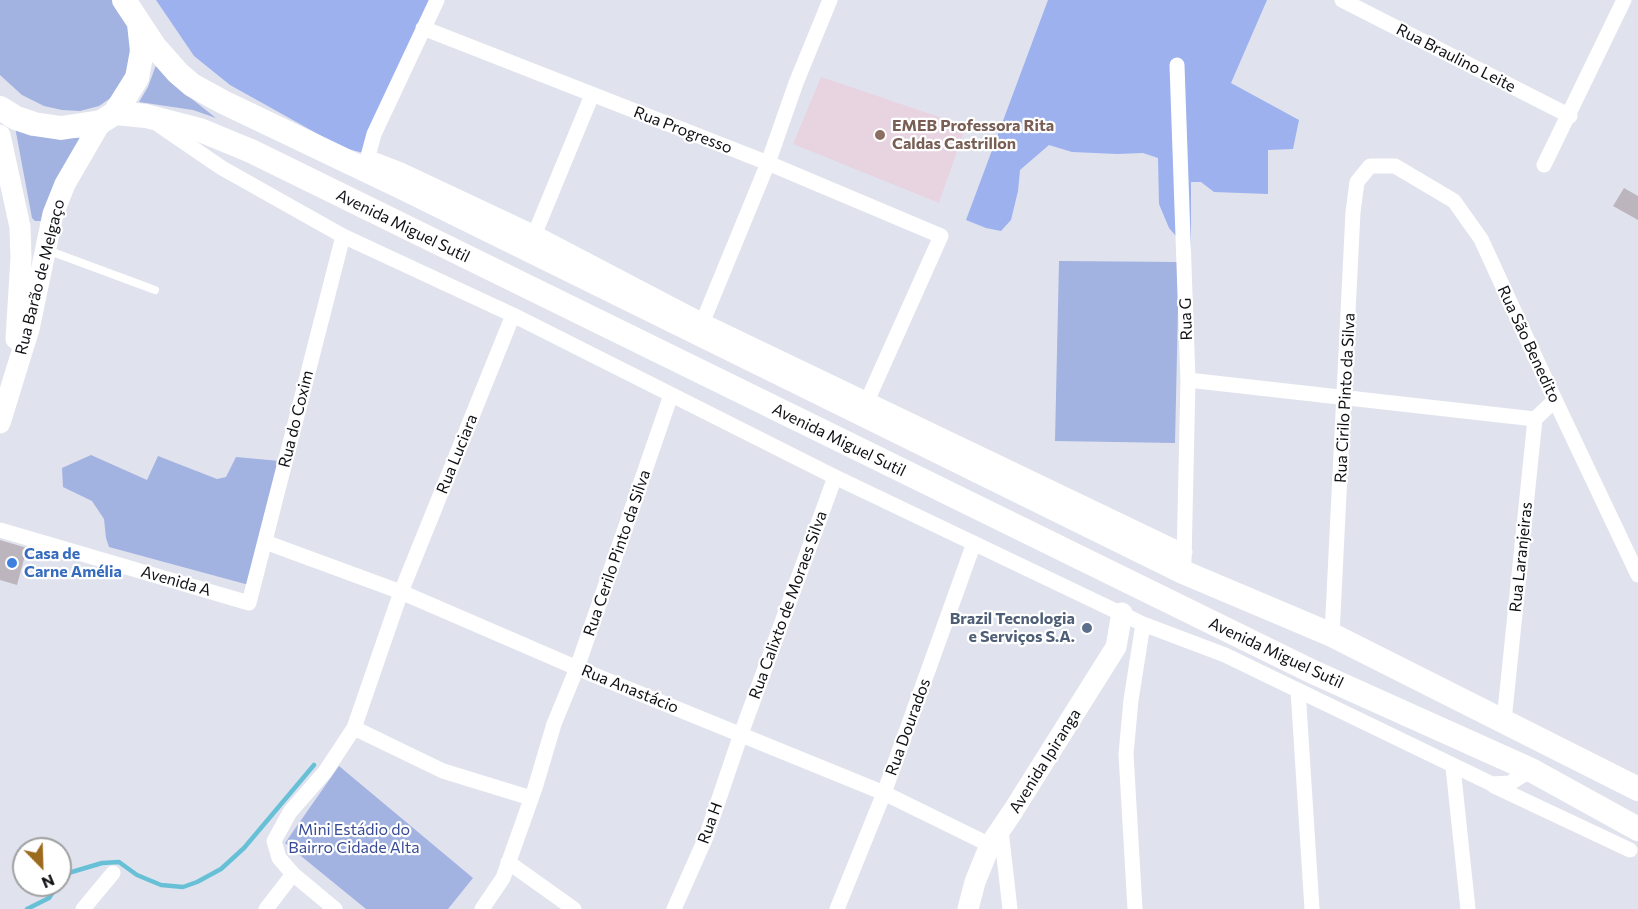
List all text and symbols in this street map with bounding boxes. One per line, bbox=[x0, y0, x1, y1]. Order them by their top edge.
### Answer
street label: Rua Braulino Leite bbox=[1393, 20, 1519, 96]
street label: Rua Progresso bbox=[631, 102, 735, 158]
place label: EMEB Professora Rita Caldas Castrillon bbox=[892, 116, 1054, 154]
marker: EMEB Professora Rita Caldas Castrillon bbox=[873, 128, 887, 142]
street label: Avenida Miguel Sutil bbox=[333, 185, 473, 267]
street label: Rua Barão de Melgaço bbox=[11, 197, 69, 357]
street label: Rua São Benedito bbox=[1493, 282, 1565, 406]
street label: Rua G bbox=[1176, 297, 1196, 341]
street label: Rua Cirilo Pinto da Silva bbox=[1331, 312, 1359, 484]
street label: Rua do Coxim bbox=[275, 368, 317, 470]
street label: Avenida Miguel Sutil bbox=[769, 399, 909, 481]
street label: Rua Luciara bbox=[432, 411, 482, 497]
street label: Rua Cerilo Pinto da Silva bbox=[579, 467, 655, 639]
street label: Rua Laranjeiras bbox=[1506, 501, 1536, 613]
street label: Rua Calixto de Moraes Silva bbox=[745, 508, 831, 702]
place label: Casa de Carne Amélia bbox=[24, 544, 122, 582]
marker: Casa de Carne Amélia bbox=[5, 556, 19, 570]
street label: Avenida A bbox=[139, 562, 213, 600]
place label: Brazil Tecnologia e Serviços S.A. bbox=[950, 609, 1075, 647]
street label: Avenida Miguel Sutil bbox=[1206, 613, 1346, 693]
marker: Brazil Tecnologia e Serviços S.A. bbox=[1080, 621, 1094, 635]
street label: Rua Anastácio bbox=[579, 661, 681, 717]
street label: Rua Dourados bbox=[882, 676, 934, 778]
street label: Avenida Ipiranga bbox=[1005, 705, 1085, 817]
street label: Rua H bbox=[694, 800, 726, 846]
park label: Mini Estádio do Bairro Cidade Alta bbox=[288, 820, 420, 858]
north arrow bbox=[12, 837, 72, 897]
text: N bbox=[39, 871, 58, 893]

